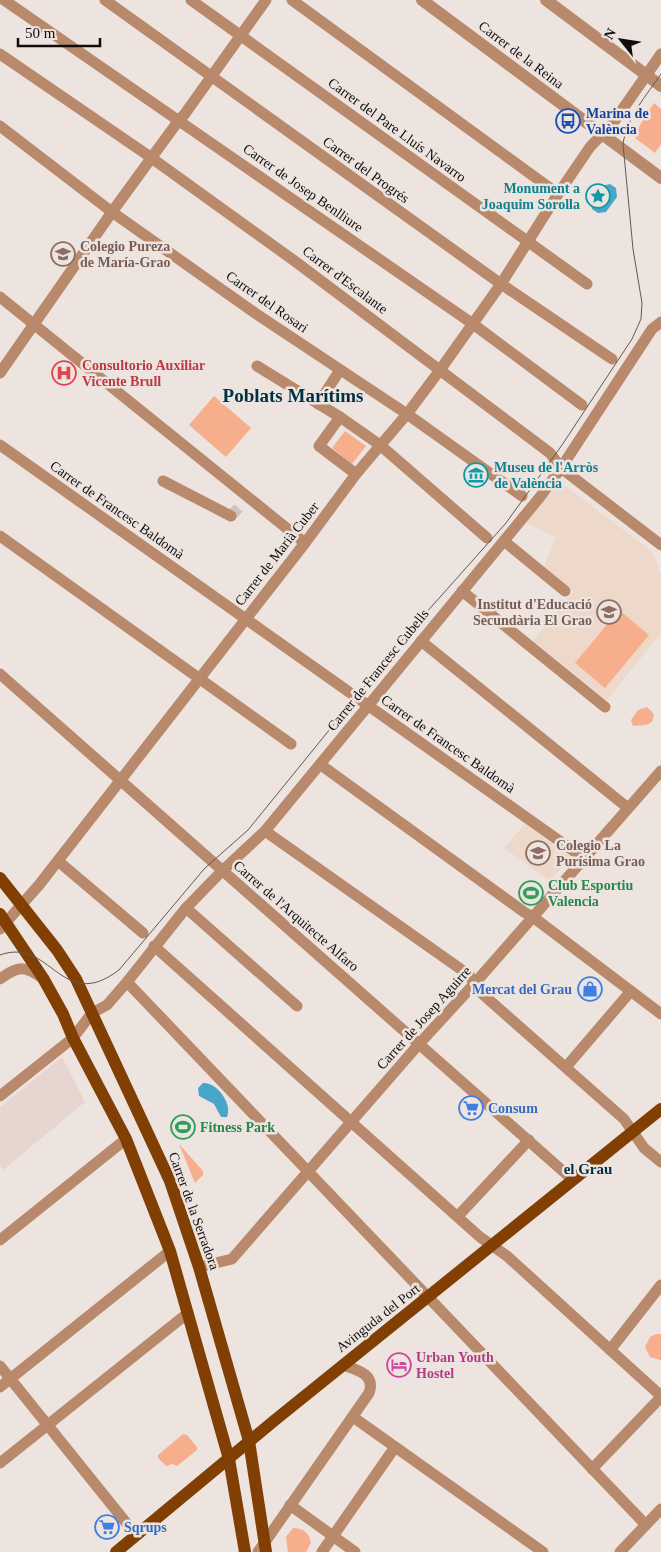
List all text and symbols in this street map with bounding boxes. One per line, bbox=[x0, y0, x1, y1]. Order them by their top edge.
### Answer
scale bar bbox=[18, 15, 100, 47]
north arrow bbox=[596, 15, 646, 65]
street label: Carrer de la Reina bbox=[476, 18, 567, 92]
text: 50 m bbox=[25, 25, 56, 41]
text: N bbox=[601, 26, 619, 42]
street label: Carrer del Pare Lluís Navarro bbox=[325, 75, 469, 185]
place label: Marina de València bbox=[586, 106, 649, 137]
bus stop icon: Marina de València bbox=[555, 108, 581, 134]
street label: Carrer del Progrés bbox=[320, 134, 412, 206]
street label: Carrer de Josep Benlliure bbox=[240, 141, 366, 235]
place label: Monument a Joaquim Sorolla bbox=[482, 181, 580, 212]
place icon: Monument a Joaquim Sorolla bbox=[585, 183, 611, 209]
place label: Colegio Pureza de María-Grao bbox=[80, 239, 171, 270]
school or university icon: Colegio Pureza de María-Grao bbox=[50, 241, 76, 267]
street label: Carrer d'Escalante bbox=[300, 243, 390, 317]
street label: Carrer del Rosari bbox=[223, 268, 311, 336]
place label: Consultorio Auxiliar Vicente Brull bbox=[82, 358, 205, 389]
hospital icon: Consultorio Auxiliar Vicente Brull bbox=[51, 360, 77, 386]
district label: Poblats Marítims bbox=[223, 385, 363, 406]
street label: Carrer de Francesc Baldomà bbox=[47, 458, 187, 562]
place label: Museu de l'Arròs de València bbox=[494, 460, 599, 491]
museum icon: Museu de l'Arròs de València bbox=[463, 462, 489, 488]
street label: Carrer de Marià Cuber bbox=[232, 499, 322, 609]
place label: Institut d'Educació Secundària El Grao bbox=[473, 597, 592, 628]
school or university icon: Institut d'Educació Secundària El Grao bbox=[596, 599, 622, 625]
street label: Carrer de Francesc Cubells bbox=[324, 606, 432, 734]
street label: Carrer de Francesc Baldomà bbox=[378, 692, 518, 796]
place label: Colegio La Purísima Grao bbox=[556, 838, 645, 869]
school or university icon: Colegio La Purísima Grao bbox=[525, 840, 551, 866]
street label: Carrer de l'Arquitecte Alfaro bbox=[230, 858, 362, 974]
place label: Club Esportiu Valencia bbox=[548, 878, 633, 909]
sports icon: Club Esportiu Valencia bbox=[518, 880, 544, 906]
street label: Carrer de Josep Aguirre bbox=[374, 963, 474, 1073]
shop icon: Mercat del Grau bbox=[577, 976, 603, 1002]
place label: Mercat del Grau bbox=[472, 982, 572, 997]
supermarket icon: Consum bbox=[458, 1095, 484, 1121]
place label: Consum bbox=[488, 1101, 538, 1116]
sports icon: Fitness Park bbox=[170, 1114, 196, 1140]
place label: Fitness Park bbox=[200, 1120, 275, 1135]
street label: Carrer de la Serradora bbox=[166, 1150, 223, 1273]
district label: el Grau bbox=[564, 1161, 612, 1177]
street label: Avinguda del Port bbox=[333, 1281, 423, 1355]
place label: Urban Youth Hostel bbox=[416, 1350, 494, 1381]
hotel icon: Urban Youth Hostel bbox=[386, 1352, 412, 1378]
supermarket icon: Sqrups bbox=[94, 1514, 120, 1540]
place label: Sqrups bbox=[124, 1520, 167, 1535]

